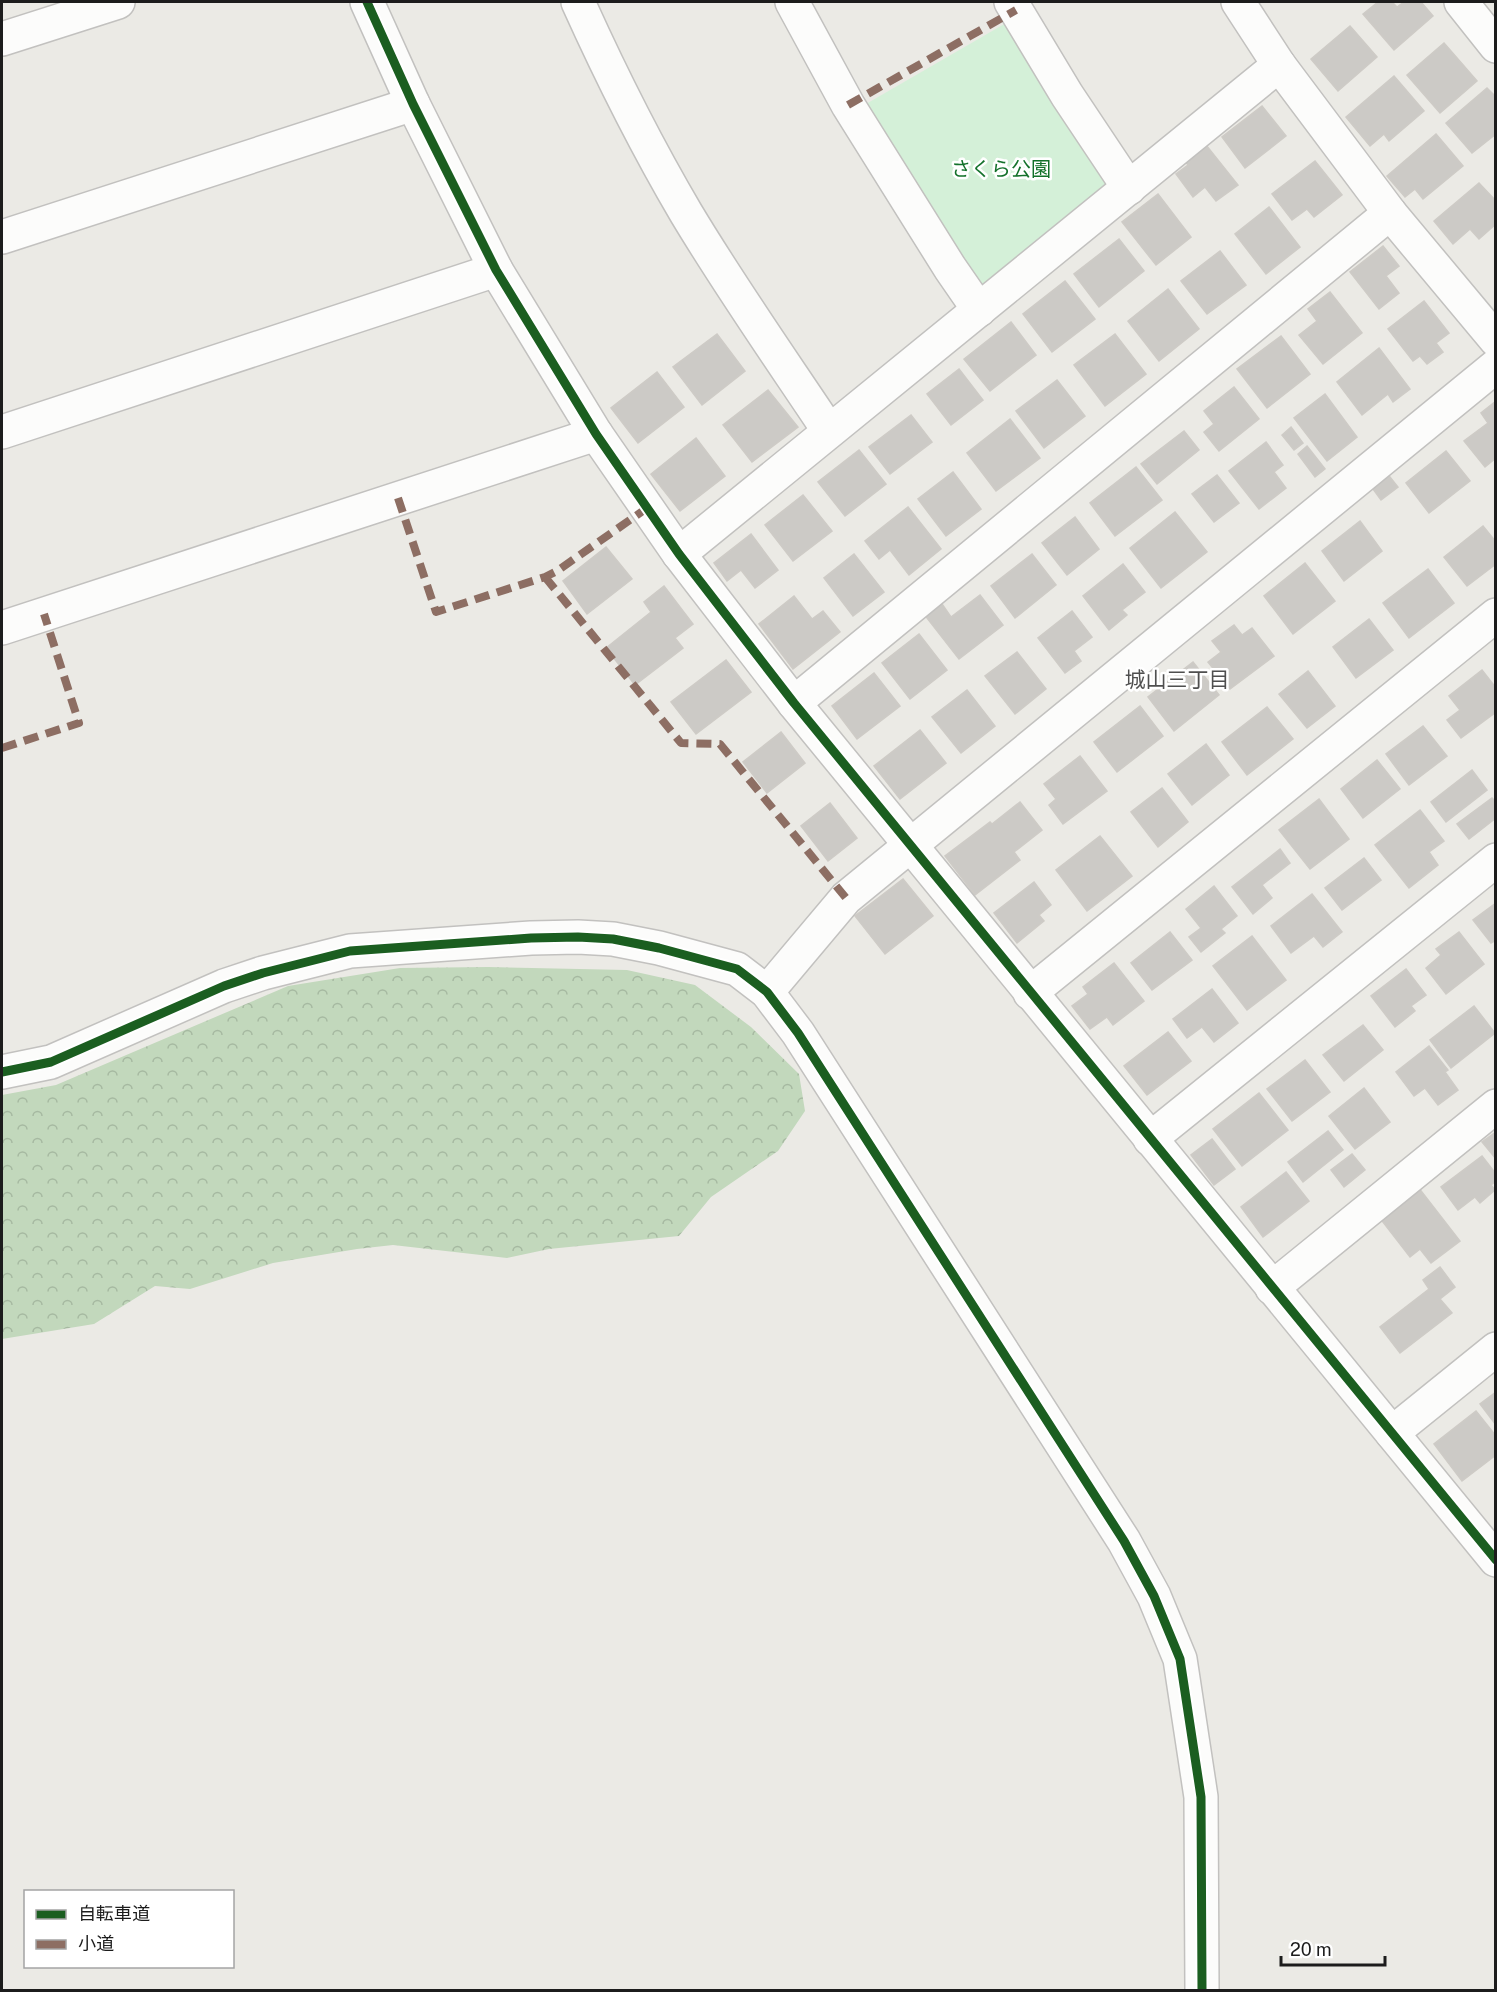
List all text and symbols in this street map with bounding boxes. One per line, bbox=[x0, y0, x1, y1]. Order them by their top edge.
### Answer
park label: さくら公園 bbox=[951, 157, 1051, 181]
district label: 城山三丁目 bbox=[1125, 667, 1230, 692]
legend bbox=[24, 1890, 234, 1968]
text: 自転車道 bbox=[78, 1903, 150, 1924]
scale bar bbox=[1281, 1929, 1384, 1967]
text: 小道 bbox=[78, 1933, 114, 1954]
text: 20 m bbox=[1290, 1939, 1332, 1960]

